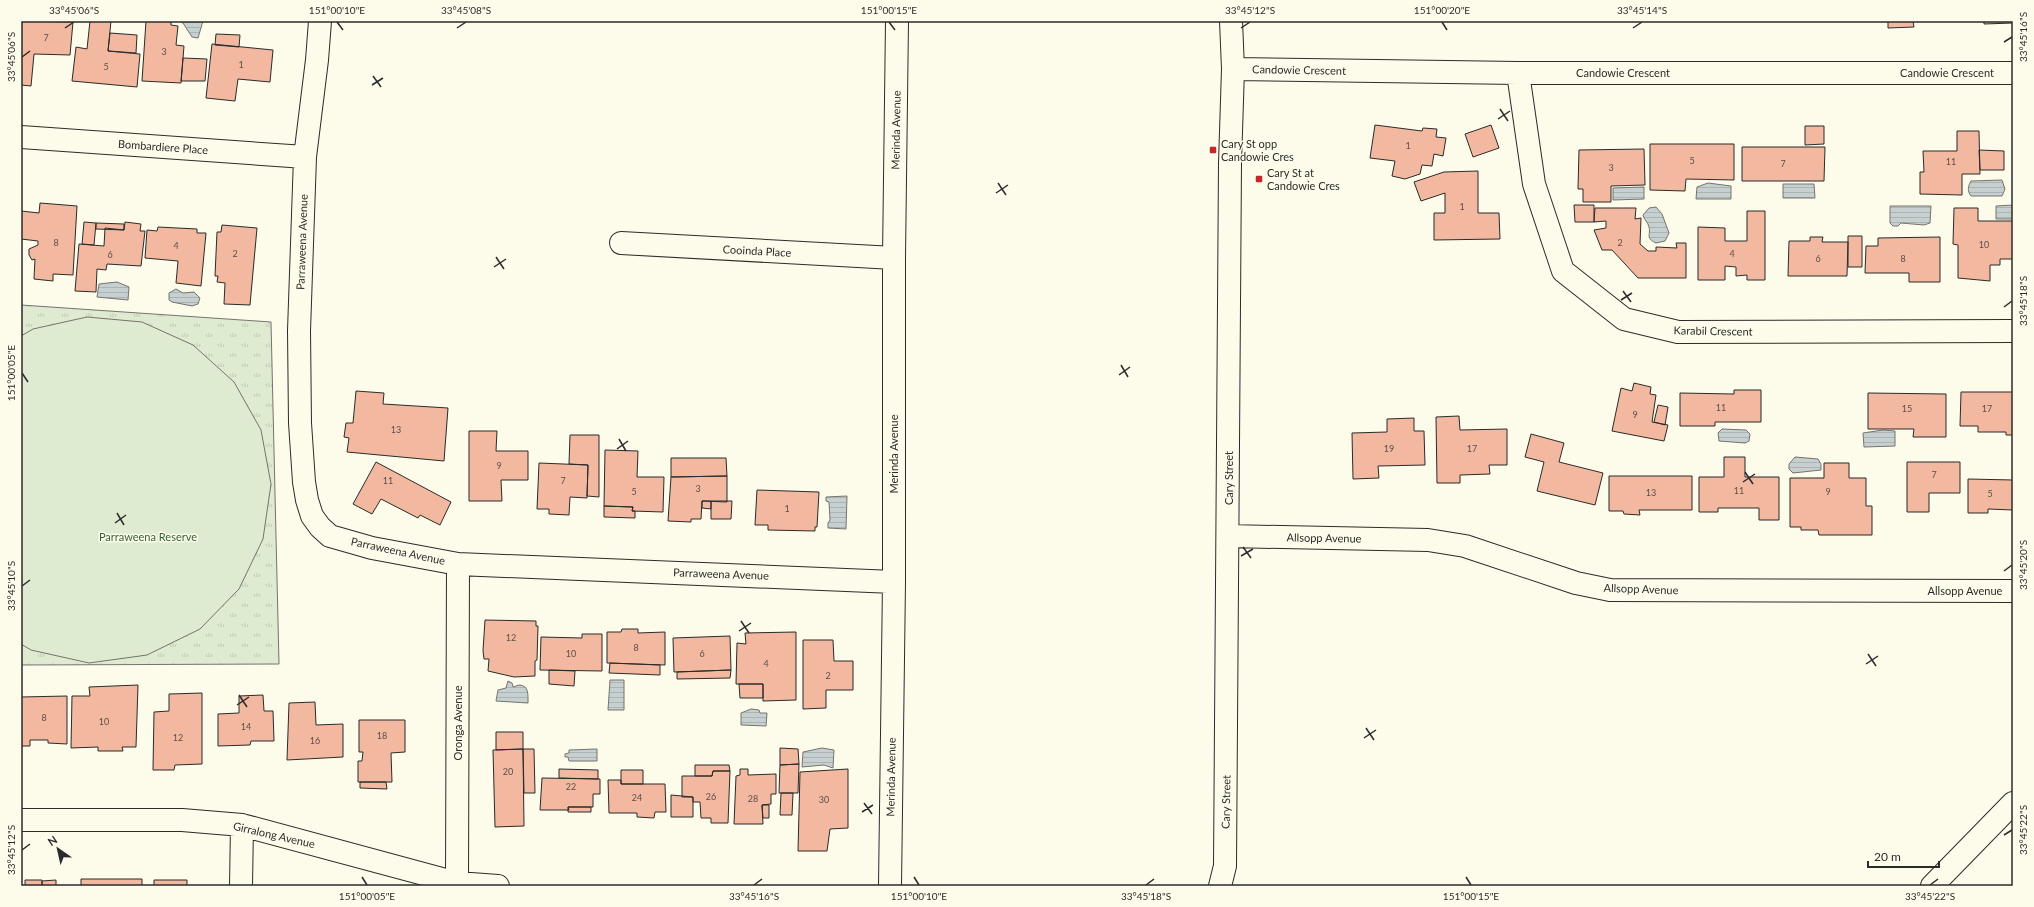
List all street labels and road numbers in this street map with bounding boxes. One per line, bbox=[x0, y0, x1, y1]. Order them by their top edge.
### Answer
street label: Candowie Crescent bbox=[1252, 62, 1346, 77]
street label: Candowie Crescent bbox=[1576, 66, 1670, 79]
street label: Candowie Crescent bbox=[1900, 66, 1994, 79]
street label: Merinda Avenue bbox=[888, 90, 903, 170]
street label: Bombardiere Place bbox=[118, 137, 209, 156]
street label: Parraweena Avenue bbox=[293, 194, 310, 290]
street label: Cooinda Place bbox=[722, 242, 792, 259]
street label: Karabil Crescent bbox=[1673, 323, 1753, 338]
street label: Merinda Avenue bbox=[887, 414, 900, 494]
street label: Cary Street bbox=[1222, 451, 1235, 505]
street label: Allsopp Avenue bbox=[1286, 530, 1362, 545]
street label: Parraweena Avenue bbox=[350, 534, 447, 567]
street label: Parraweena Avenue bbox=[673, 565, 769, 582]
street label: Allsopp Avenue bbox=[1603, 581, 1679, 596]
street label: Allsopp Avenue bbox=[1928, 584, 2003, 597]
street label: Oronga Avenue bbox=[451, 685, 464, 760]
street label: Merinda Avenue bbox=[883, 737, 898, 817]
street label: Cary Street bbox=[1219, 775, 1232, 829]
street label: Girralong Avenue bbox=[232, 819, 316, 850]

